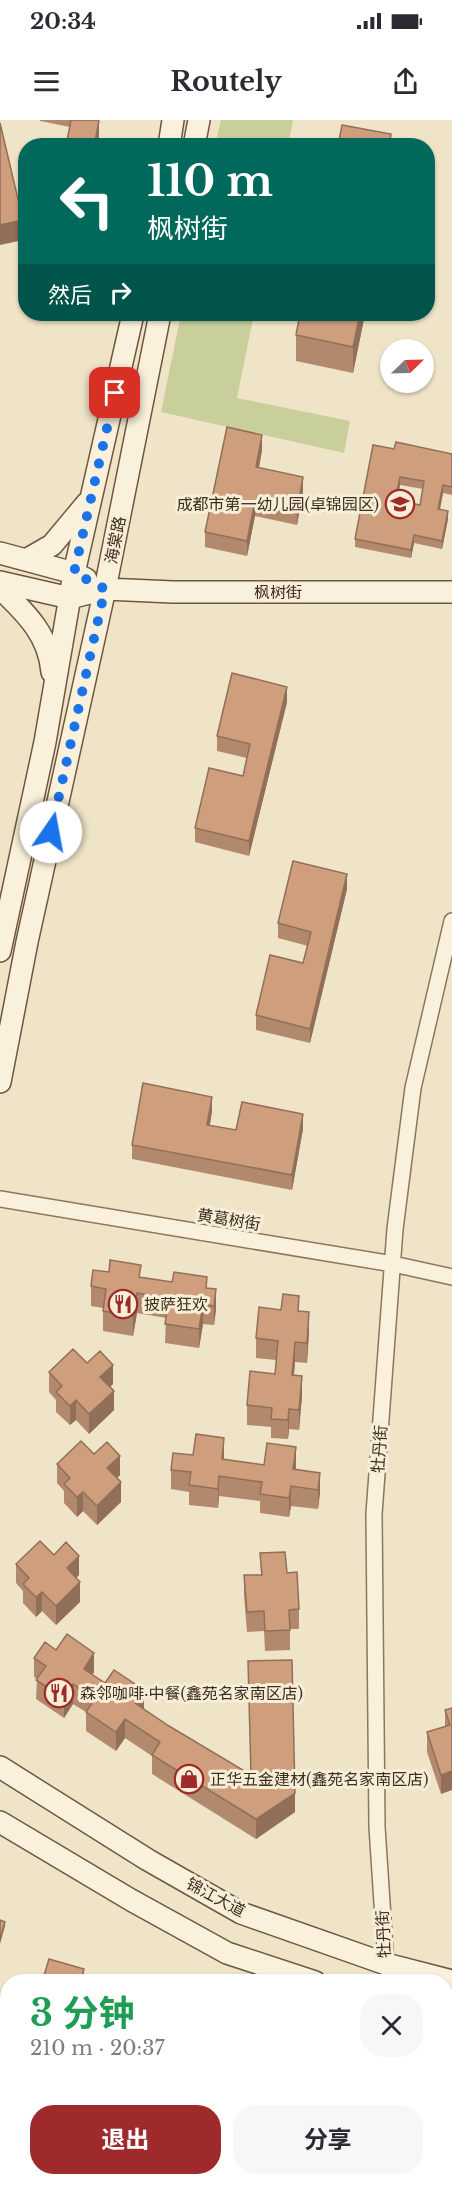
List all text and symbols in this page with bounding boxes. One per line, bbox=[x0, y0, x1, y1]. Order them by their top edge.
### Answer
text: 20:34 bbox=[30, 8, 96, 35]
icon: menu bbox=[30, 65, 63, 98]
text: Routely bbox=[170, 65, 282, 98]
icon: share bbox=[389, 65, 422, 98]
text: 110 m bbox=[147, 155, 273, 207]
icon: left bbox=[48, 162, 126, 240]
text: 枫树街 bbox=[147, 212, 228, 245]
icon: right bbox=[104, 276, 137, 309]
text: 然后 bbox=[48, 282, 92, 309]
north arrow bbox=[380, 339, 434, 393]
map controls bbox=[380, 339, 434, 393]
pin bbox=[89, 367, 140, 418]
icon: arrive bbox=[98, 376, 131, 409]
school or university icon: 成都市第一幼儿园(卓锦园区) bbox=[384, 488, 416, 520]
place label: 成都市第一幼儿园(卓锦园区) bbox=[176, 494, 379, 514]
street label: 海棠路 bbox=[101, 515, 129, 565]
street label: 枫树街 bbox=[254, 582, 302, 602]
position arrow bbox=[19, 800, 83, 864]
street label: 黄葛树街 bbox=[196, 1204, 262, 1234]
restaurant icon: 披萨狂欢 bbox=[107, 1288, 139, 1320]
place label: 披萨狂欢 bbox=[144, 1294, 208, 1314]
street label: 牡丹街 bbox=[367, 1424, 391, 1474]
restaurant icon: 森邻咖啡·中餐(鑫苑名家南区店) bbox=[43, 1677, 75, 1709]
place label: 森邻咖啡·中餐(鑫苑名家南区店) bbox=[80, 1683, 303, 1703]
shop icon: 正华五金建材(鑫苑名家南区店) bbox=[173, 1763, 205, 1795]
place label: 正华五金建材(鑫苑名家南区店) bbox=[210, 1769, 429, 1789]
street label: 锦江大道 bbox=[183, 1873, 249, 1921]
street label: 牡丹街 bbox=[372, 1910, 394, 1958]
text: 3 分钟 bbox=[30, 1991, 135, 2036]
button: close bbox=[360, 1994, 423, 2057]
text: 210 m · 20:37 bbox=[30, 2036, 165, 2060]
button: 退出 bbox=[30, 2105, 221, 2174]
button: 分享 bbox=[233, 2105, 423, 2174]

